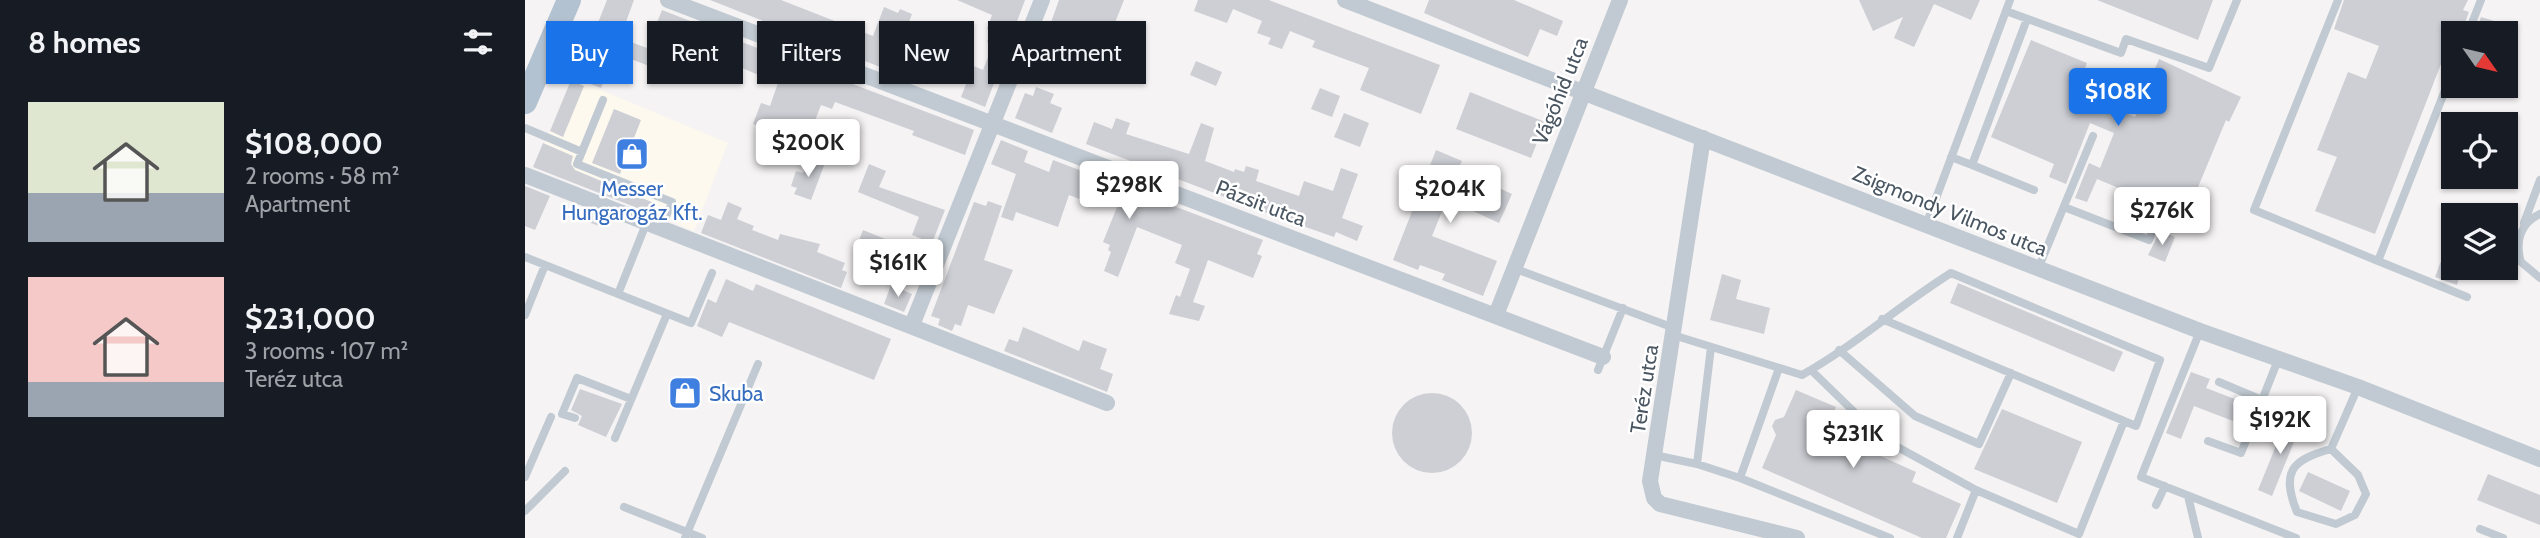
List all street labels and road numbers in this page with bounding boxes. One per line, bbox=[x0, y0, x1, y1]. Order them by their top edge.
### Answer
street label: Vágóhíd utca bbox=[1527, 34, 1593, 148]
street label: Zsigmondy Vilmos utca bbox=[1849, 161, 2051, 261]
street label: Pázsit utca bbox=[1213, 174, 1309, 232]
street label: Teréz utca bbox=[1625, 343, 1663, 435]

